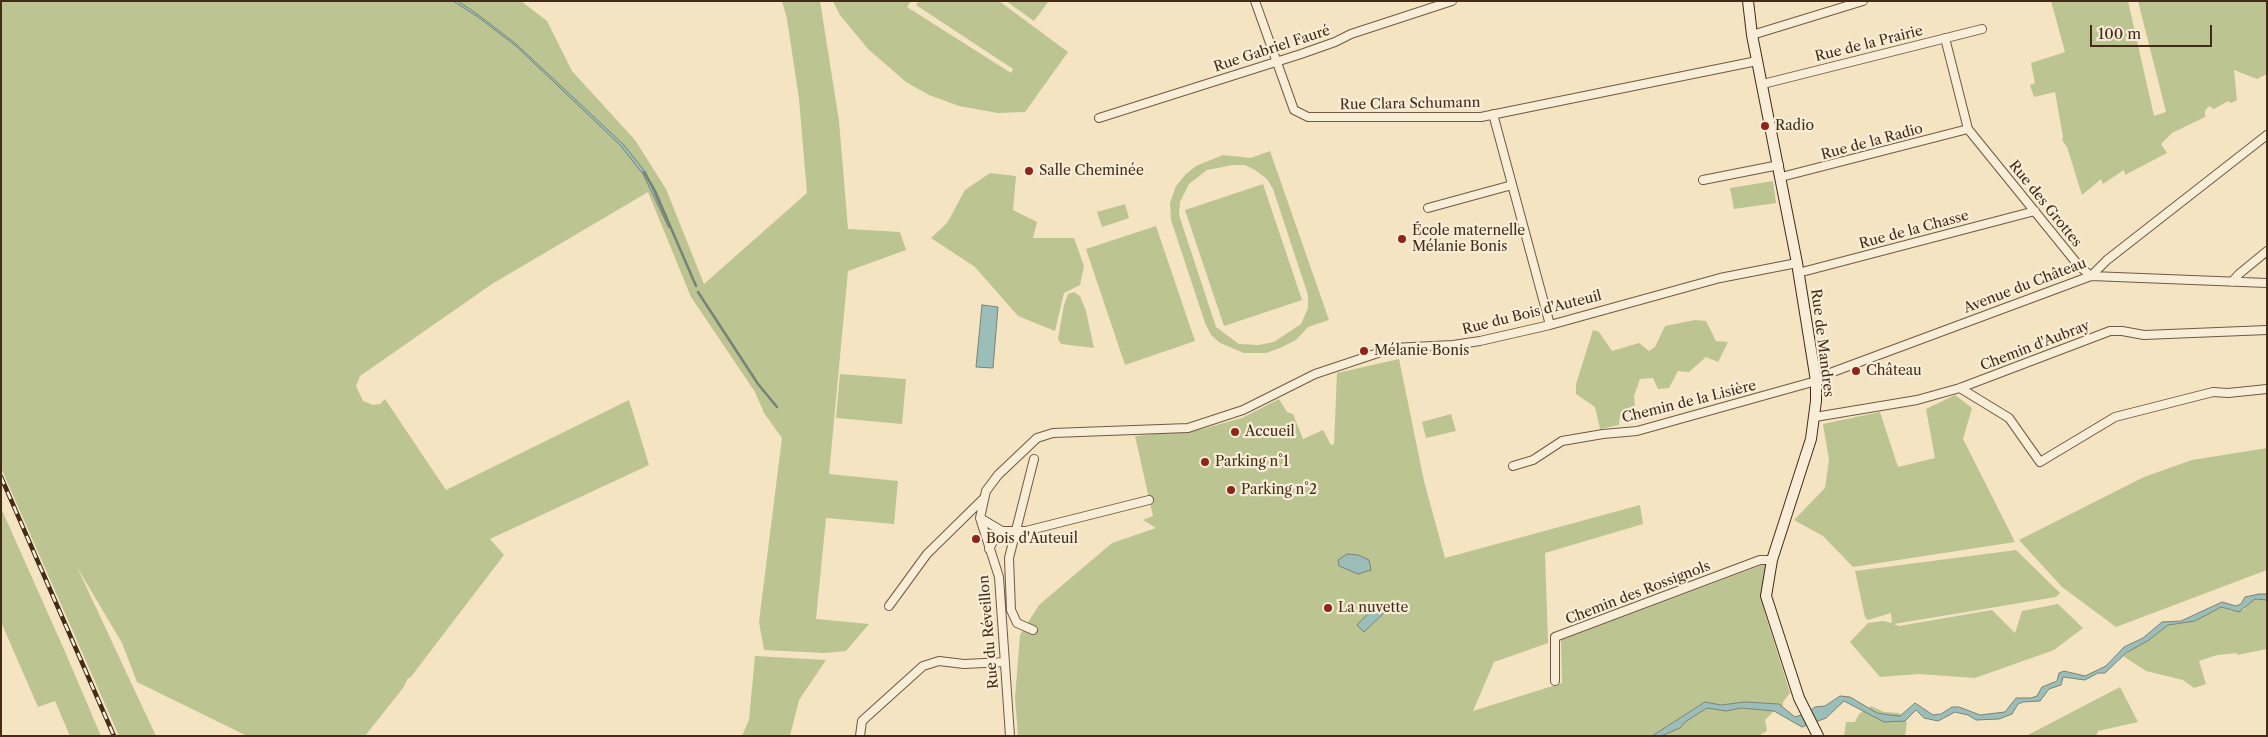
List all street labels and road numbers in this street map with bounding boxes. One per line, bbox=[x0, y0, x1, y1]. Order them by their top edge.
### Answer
street label: Rue Gabriel Fauré bbox=[1212, 22, 1332, 76]
street label: Rue de la Prairie bbox=[1813, 22, 1925, 66]
street label: Rue Clara Schumann bbox=[1339, 94, 1481, 114]
street label: Rue de la Radio bbox=[1819, 120, 1925, 164]
street label: Rue des Grottes bbox=[2005, 158, 2085, 250]
street label: Rue de la Chasse bbox=[1857, 207, 1971, 253]
street label: Avenue du Château bbox=[1961, 255, 2089, 317]
street label: Rue du Bois d'Auteuil bbox=[1461, 288, 1603, 338]
street label: Rue de Mandres bbox=[1807, 288, 1837, 398]
street label: Chemin d'Aubray bbox=[1978, 317, 2092, 375]
street label: Chemin de la Lisière bbox=[1620, 377, 1758, 427]
street label: Chemin des Rossignols bbox=[1563, 558, 1713, 628]
street label: Rue du Réveillon bbox=[976, 574, 1002, 690]

